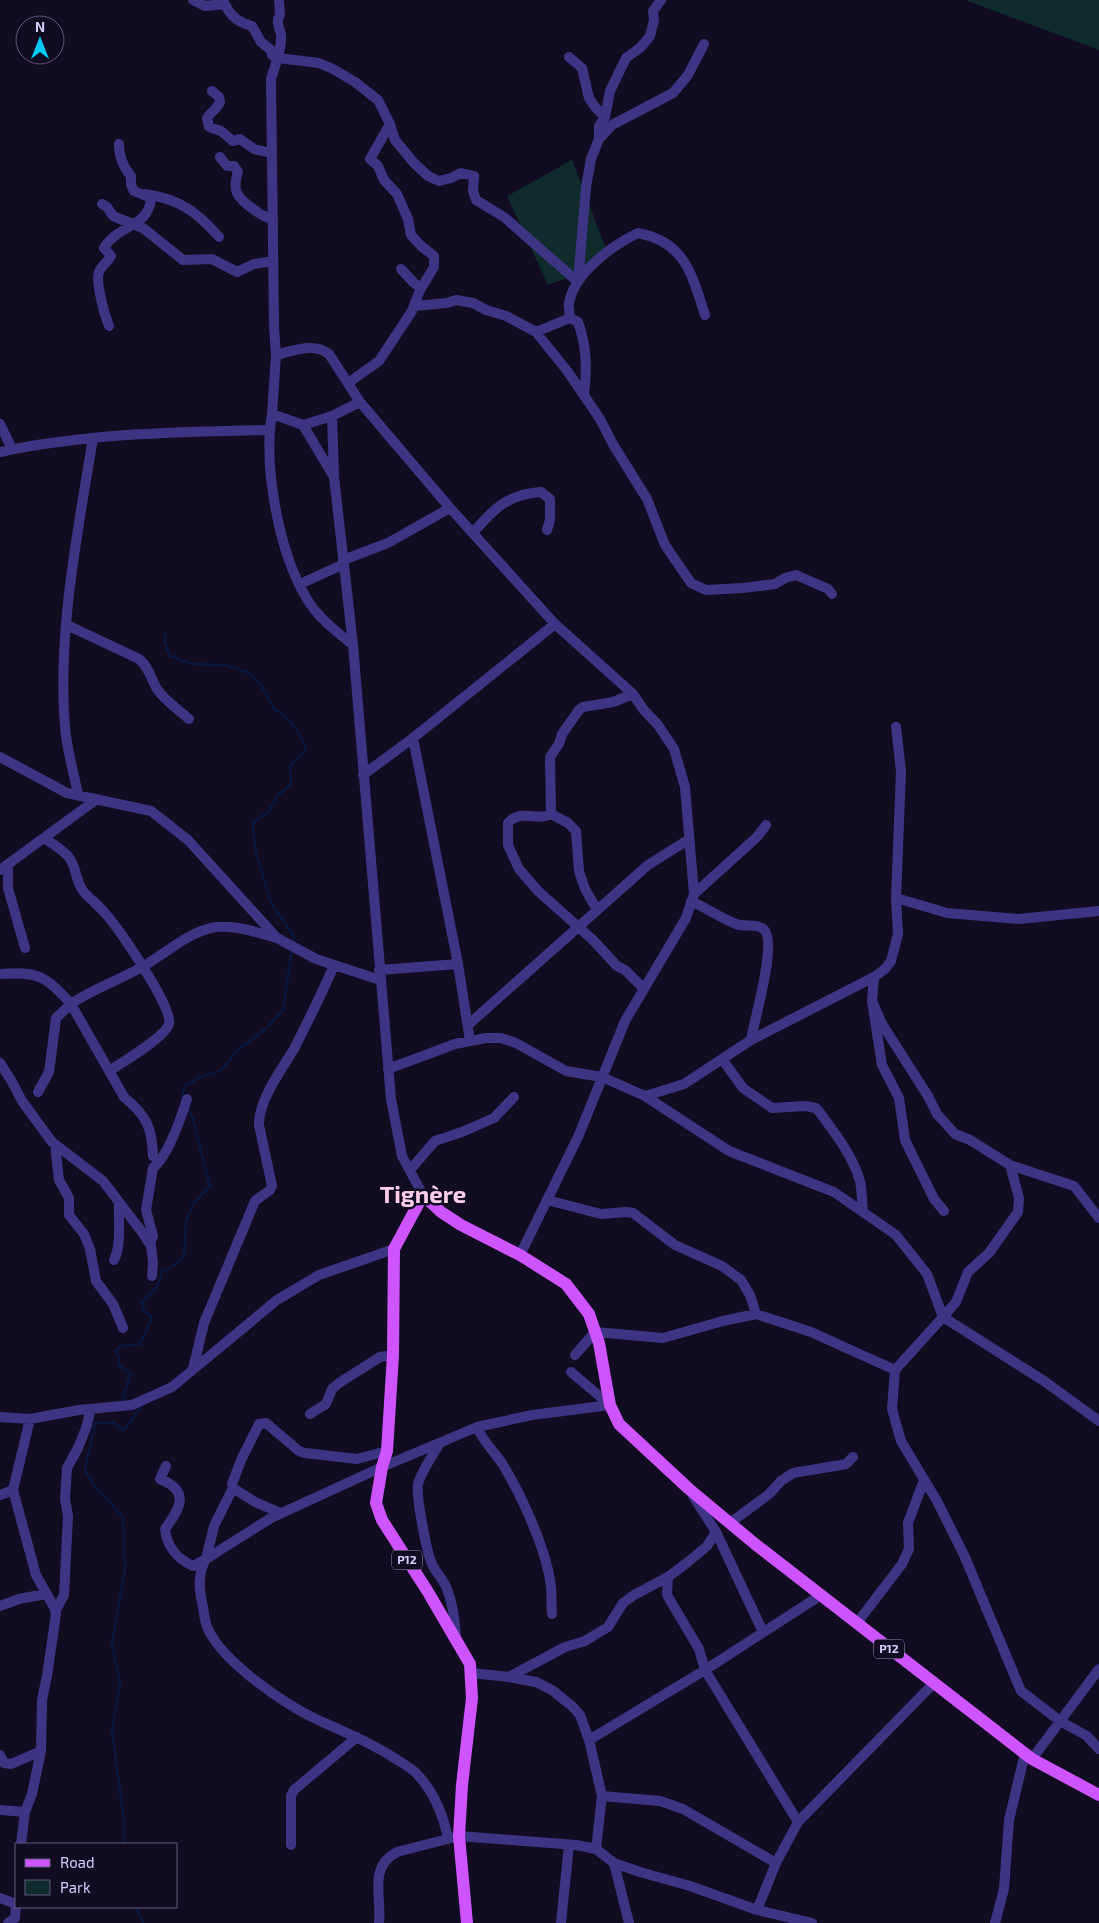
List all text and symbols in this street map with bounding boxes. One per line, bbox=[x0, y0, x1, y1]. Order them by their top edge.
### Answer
north arrow bbox=[15, 15, 65, 65]
text: N bbox=[35, 18, 45, 35]
district label: Tignère bbox=[380, 1179, 466, 1208]
road number: P12 bbox=[392, 1550, 422, 1570]
road number: P12 bbox=[874, 1640, 904, 1658]
legend bbox=[15, 1843, 178, 1908]
text: Road bbox=[60, 1853, 95, 1871]
text: Park bbox=[60, 1878, 91, 1896]

